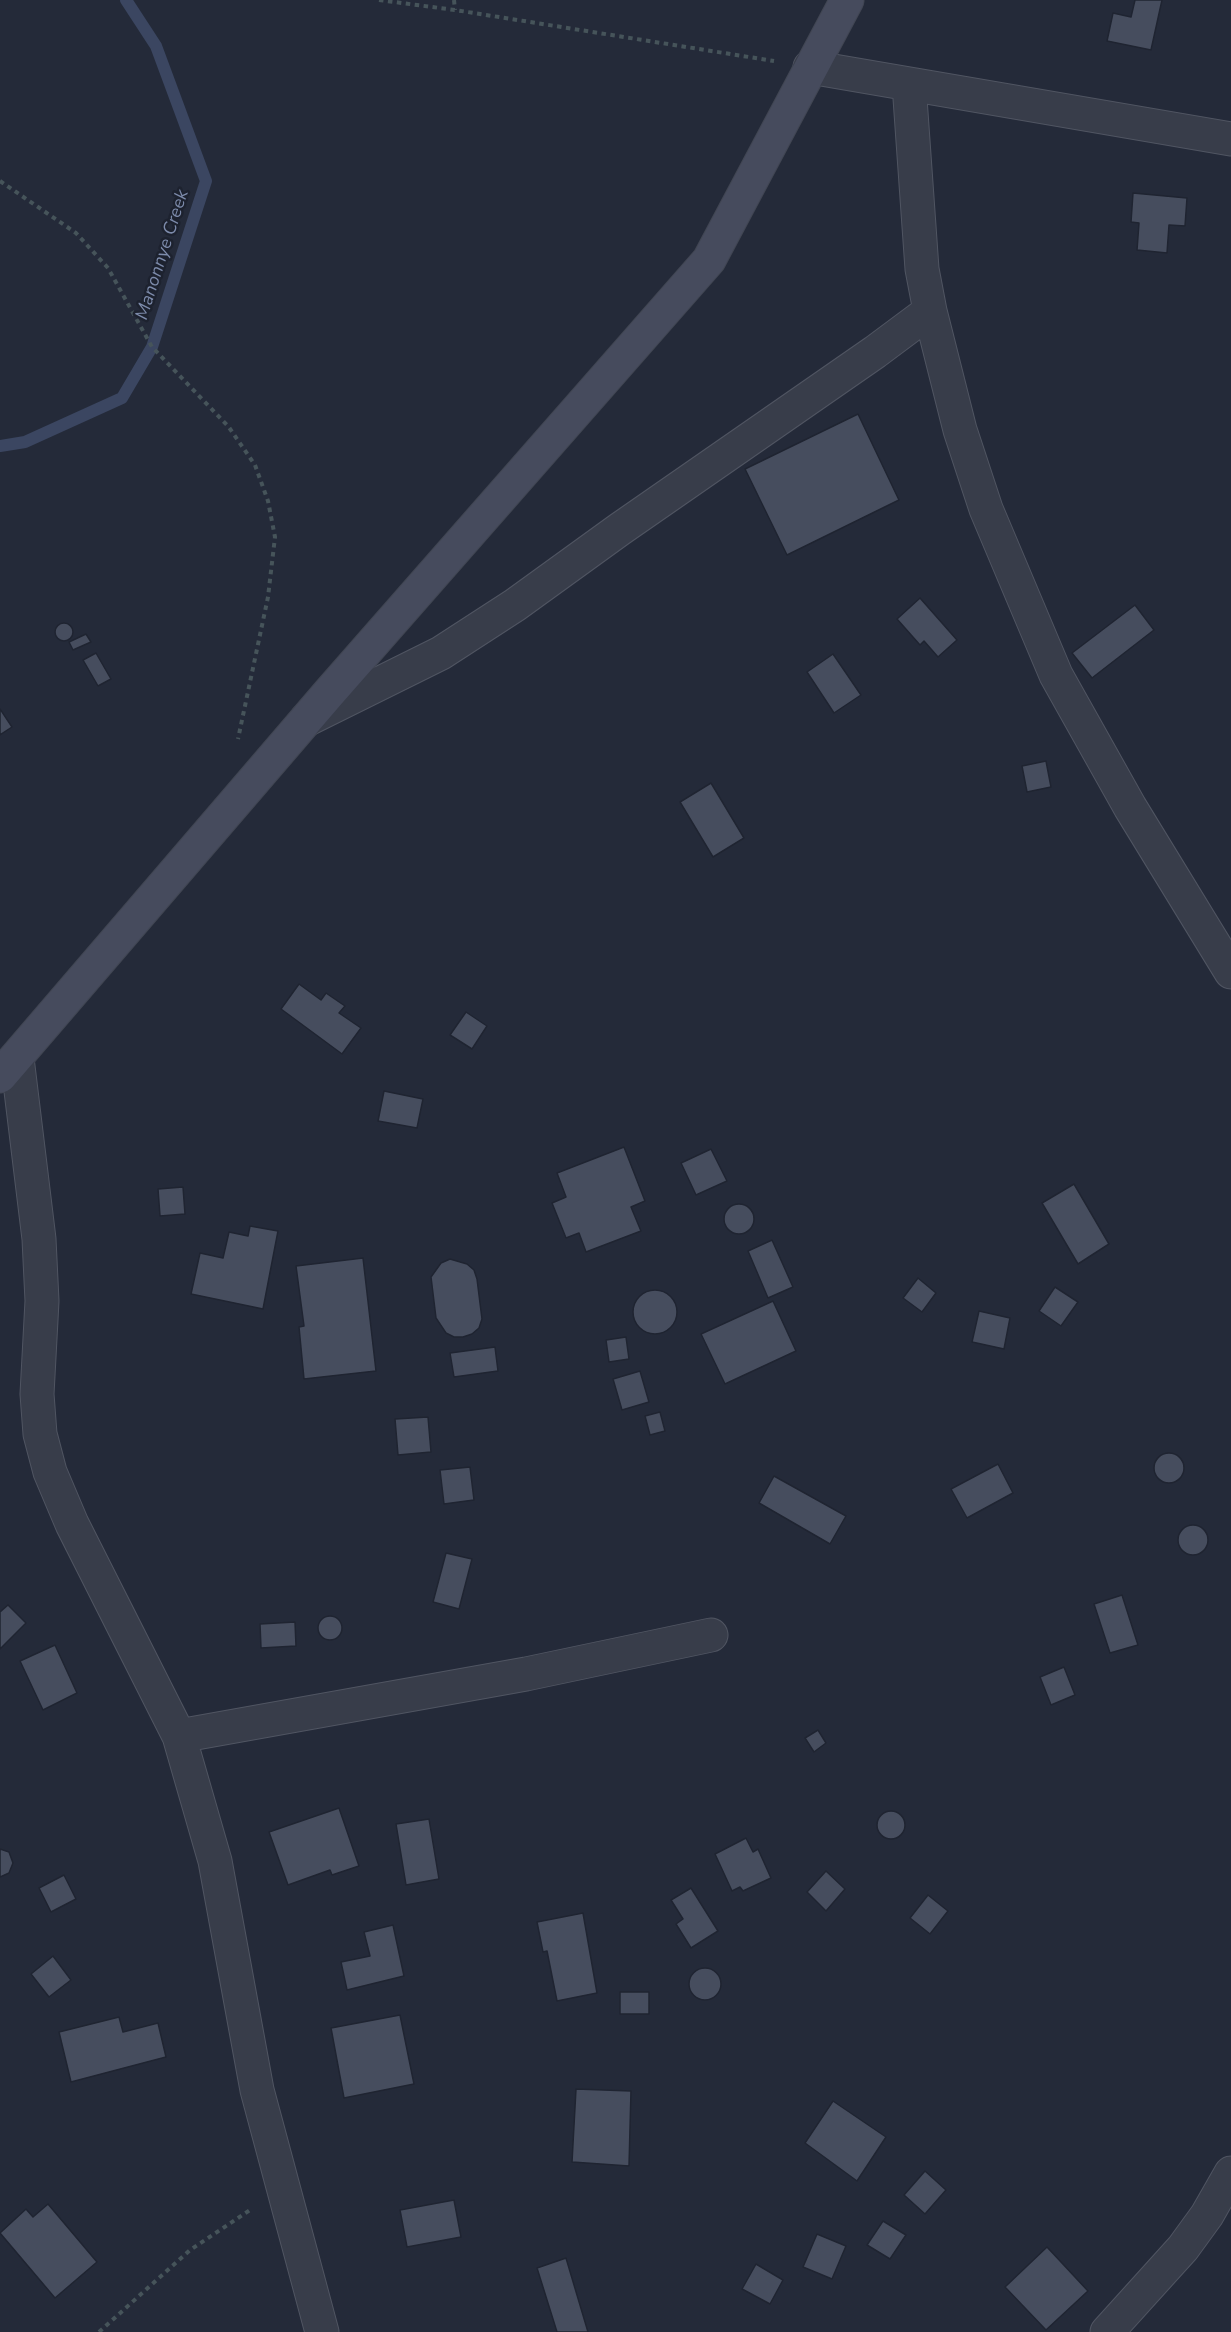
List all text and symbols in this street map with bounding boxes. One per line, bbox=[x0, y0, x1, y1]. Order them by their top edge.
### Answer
water label: Manonnye Creek bbox=[132, 187, 194, 323]

